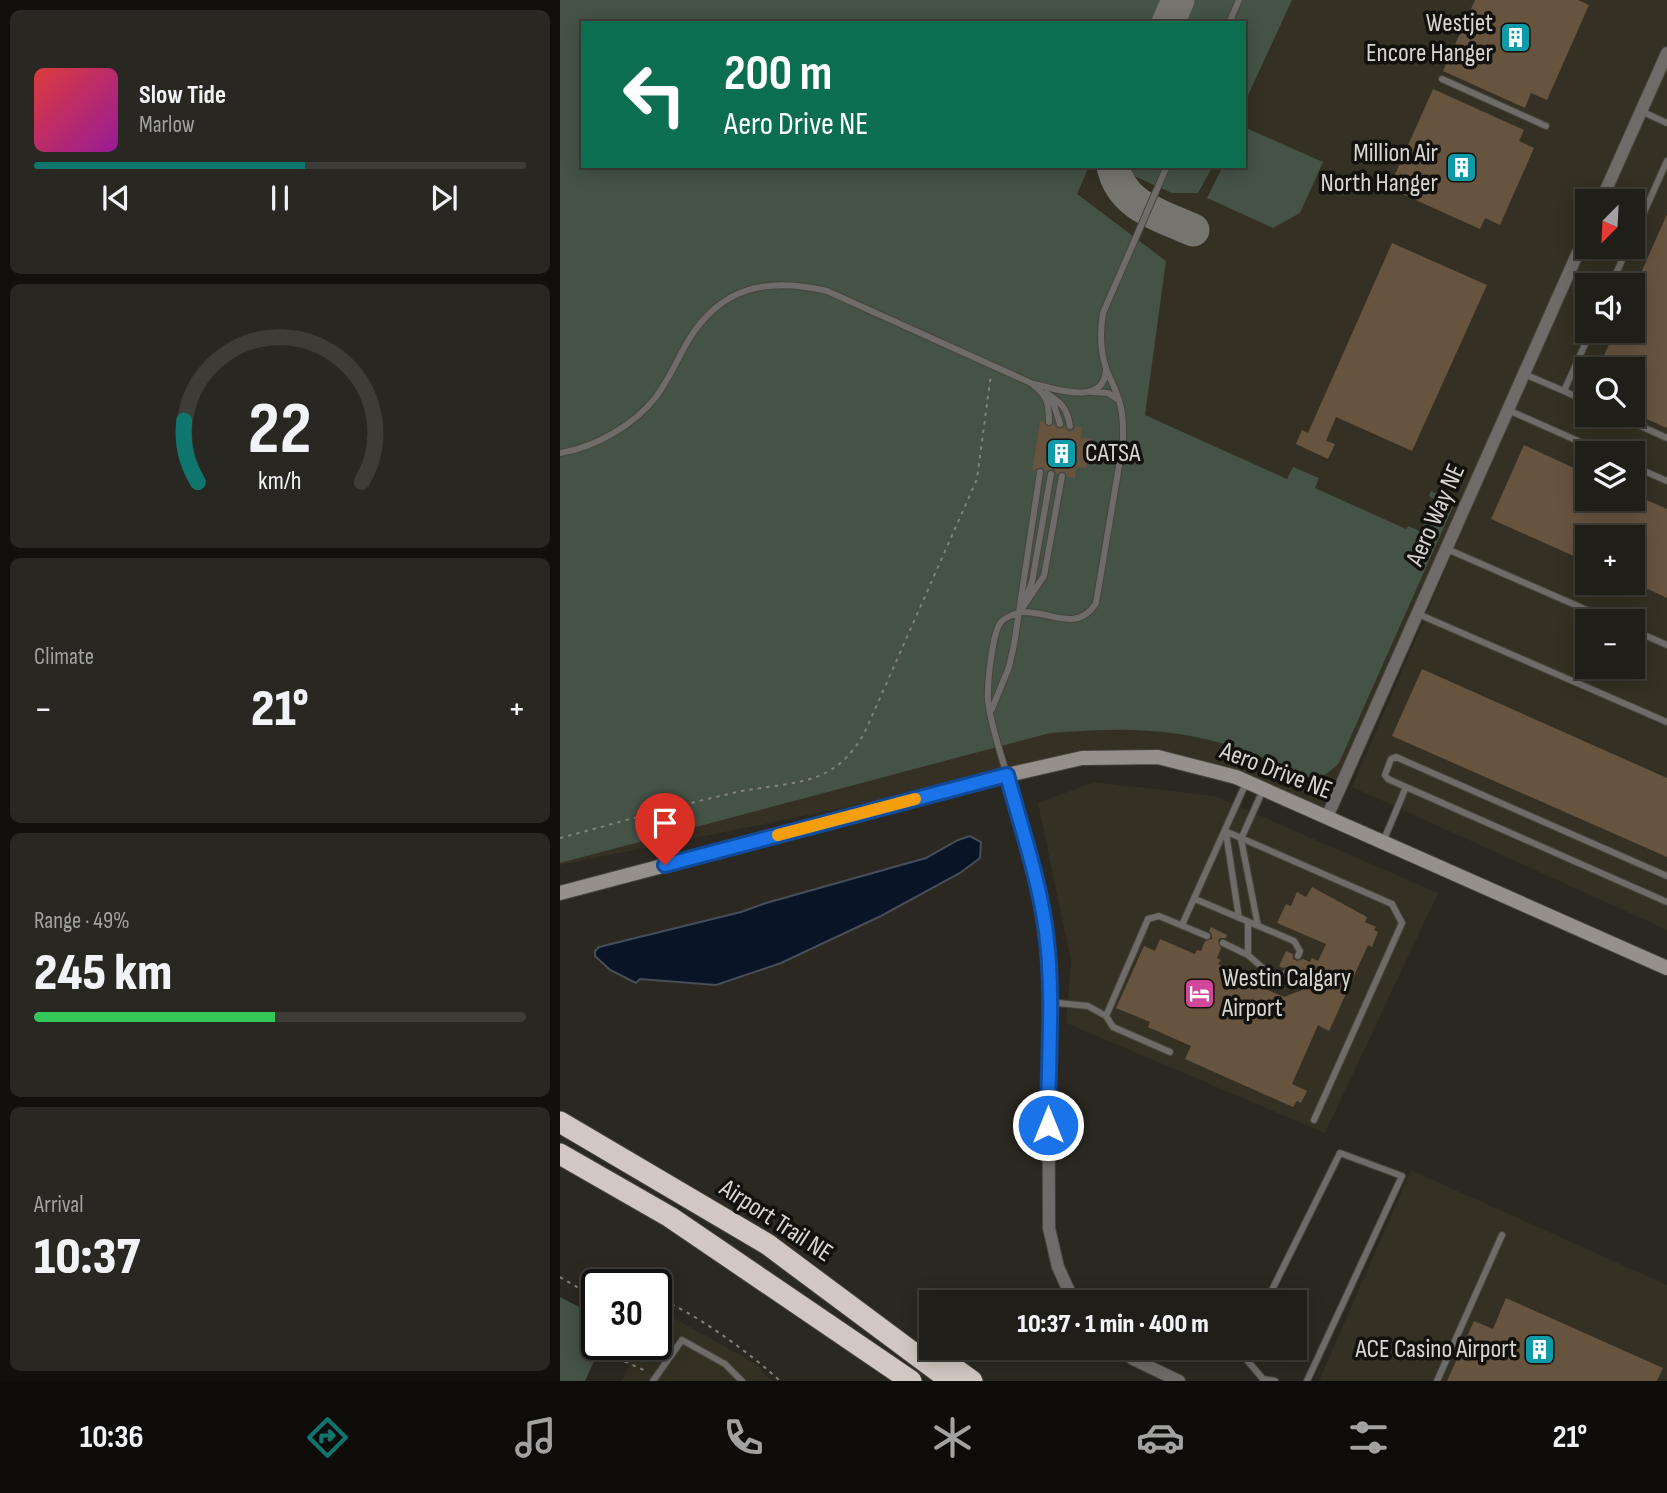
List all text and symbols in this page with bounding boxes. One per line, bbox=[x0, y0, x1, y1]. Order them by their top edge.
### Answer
place label: Westjet Encore Hanger bbox=[1366, 8, 1494, 69]
building icon: Westjet Encore Hanger bbox=[1499, 21, 1533, 55]
text: 200 m bbox=[724, 45, 832, 104]
icon: left bbox=[609, 49, 700, 140]
text: Slow Tide bbox=[139, 80, 226, 111]
text: Aero Drive NE bbox=[724, 105, 869, 144]
text: Marlow bbox=[139, 111, 195, 139]
place label: Million Air North Hanger bbox=[1320, 138, 1439, 199]
building icon: Million Air North Hanger bbox=[1444, 151, 1478, 185]
icon: previous bbox=[97, 179, 135, 217]
icon: pause bbox=[261, 179, 299, 217]
icon: next bbox=[425, 179, 463, 217]
north arrow bbox=[1575, 189, 1645, 259]
map controls bbox=[1575, 189, 1645, 679]
button: sound bbox=[1575, 273, 1645, 343]
button: search bbox=[1575, 357, 1645, 427]
text: 22 bbox=[248, 387, 312, 475]
building icon: CATSA bbox=[1045, 436, 1079, 470]
place label: CATSA bbox=[1085, 438, 1141, 469]
button: layers bbox=[1575, 441, 1645, 511]
street label: Aero Way NE bbox=[1399, 459, 1472, 572]
text: km/h bbox=[258, 466, 302, 497]
button: + bbox=[1575, 525, 1645, 595]
button: − bbox=[1575, 609, 1645, 679]
text: Climate bbox=[34, 643, 94, 671]
text: 21° bbox=[251, 678, 309, 741]
text: − bbox=[34, 687, 53, 732]
text: + bbox=[507, 687, 526, 732]
street label: Aero Drive NE bbox=[1215, 735, 1336, 807]
pin bbox=[635, 793, 695, 865]
icon: arrive bbox=[646, 804, 684, 842]
text: Range · 49% bbox=[34, 907, 130, 935]
text: 245 km bbox=[34, 942, 172, 1005]
place label: Westin Calgary Airport bbox=[1221, 963, 1351, 1024]
hotel icon: Westin Calgary Airport bbox=[1182, 976, 1216, 1010]
position arrow bbox=[1011, 1088, 1085, 1162]
street label: Airport Trail NE bbox=[713, 1173, 838, 1269]
text: Arrival bbox=[34, 1191, 83, 1219]
text: 10:37 bbox=[34, 1226, 140, 1289]
speed limit sign: 30 bbox=[581, 1269, 672, 1360]
text: 10:37 · 1 min · 400 m bbox=[1017, 1309, 1209, 1340]
building icon: ACE Casino Airport bbox=[1523, 1332, 1557, 1366]
place label: ACE Casino Airport bbox=[1355, 1334, 1517, 1365]
icon: directions bbox=[303, 1413, 352, 1462]
icon: music bbox=[511, 1413, 560, 1462]
icon: phone bbox=[719, 1413, 768, 1462]
icon: climate bbox=[928, 1413, 977, 1462]
icon: car bbox=[1136, 1413, 1185, 1462]
icon: filters bbox=[1344, 1413, 1393, 1462]
text: 10:36 bbox=[80, 1418, 144, 1457]
text: 21° bbox=[1553, 1418, 1587, 1457]

